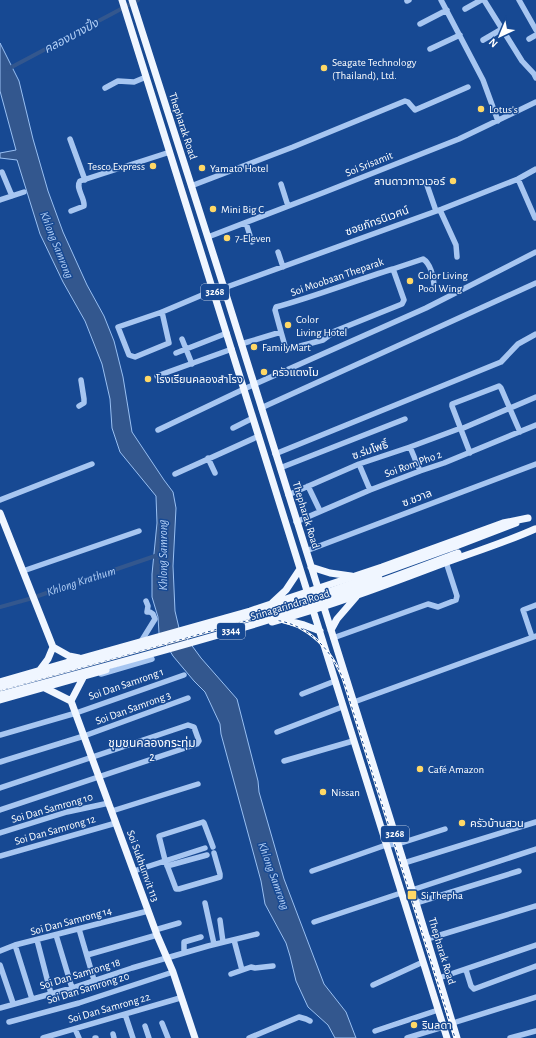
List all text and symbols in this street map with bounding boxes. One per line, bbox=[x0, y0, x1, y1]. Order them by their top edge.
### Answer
water label: คลองบางปิ้ง bbox=[41, 14, 101, 55]
north arrow bbox=[480, 16, 520, 56]
text: N bbox=[487, 36, 500, 49]
place label: Seagate Technology (Thailand), Ltd. bbox=[332, 57, 417, 81]
marker: Seagate Technology (Thailand), Ltd. bbox=[319, 63, 329, 73]
street label: Thepharak Road bbox=[167, 91, 199, 161]
marker: Lotus's bbox=[476, 104, 486, 114]
place label: Lotus's bbox=[489, 104, 518, 115]
street label: Soi Srisamit bbox=[344, 149, 395, 178]
place label: Tesco Express bbox=[87, 161, 145, 172]
marker: Tesco Express bbox=[148, 161, 158, 171]
marker: Yamato Hotel bbox=[197, 163, 207, 173]
place label: Yamato Hotel bbox=[210, 163, 268, 174]
place label: ลานดาวทาวเวอร์ bbox=[374, 176, 446, 187]
marker: ลานดาวทาวเวอร์ bbox=[448, 176, 458, 186]
marker: Mini Big C bbox=[208, 204, 218, 214]
place label: Mini Big C bbox=[221, 204, 264, 215]
street label: ซอยภัทรนิเวศน์ bbox=[344, 204, 410, 238]
water label: Khlong Samrong bbox=[38, 210, 76, 280]
marker: 7-Eleven bbox=[222, 233, 232, 243]
place label: 7-Eleven bbox=[235, 233, 271, 244]
street label: Soi Moobaan Theparak bbox=[289, 256, 385, 298]
place label: Color Living Pool Wing bbox=[418, 270, 468, 294]
marker: Color Living Pool Wing bbox=[405, 276, 415, 286]
road number: 3268 bbox=[201, 284, 229, 300]
place label: Color Living Hotel bbox=[296, 314, 347, 338]
marker: Color Living Hotel bbox=[283, 320, 293, 330]
marker: FamilyMart bbox=[249, 342, 259, 352]
place label: FamilyMart bbox=[262, 342, 311, 353]
marker: ครัวแตงโม bbox=[259, 367, 269, 377]
place label: ครัวแตงโม bbox=[272, 367, 319, 378]
marker: โรงเรียนคลองสำโรง bbox=[143, 374, 153, 384]
place label: โรงเรียนคลองสำโรง bbox=[156, 374, 243, 385]
street label: ซ.ร่มโพธิ์ bbox=[350, 437, 390, 461]
street label: Soi Rom Pho 2 bbox=[383, 449, 443, 479]
street label: Thepharak Road bbox=[291, 480, 322, 550]
street label: ซ.ชวาล bbox=[401, 487, 433, 509]
water label: Khlong Samrong bbox=[157, 519, 169, 591]
water label: Khlong Krathum bbox=[45, 564, 117, 598]
street label: Srinagarindra Road bbox=[249, 588, 331, 622]
road number: 3344 bbox=[217, 623, 245, 639]
street label: Soi Dan Samrong 1 bbox=[87, 666, 165, 702]
street label: Soi Dan Samrong 3 bbox=[94, 689, 173, 727]
district label: ชุมชนคลองกระทุ่ม 2 bbox=[108, 736, 196, 763]
marker: Café Amazon bbox=[415, 764, 425, 774]
place label: Café Amazon bbox=[428, 764, 484, 775]
marker: Nissan bbox=[318, 787, 328, 797]
place label: Nissan bbox=[331, 787, 360, 798]
street label: Soi Dan Samrong 10 bbox=[10, 791, 94, 825]
street label: Soi Dan Samrong 12 bbox=[13, 813, 97, 847]
marker: ครัวบ้านสวน bbox=[457, 818, 467, 828]
place label: ครัวบ้านสวน bbox=[470, 818, 524, 829]
road number: 3268 bbox=[381, 826, 409, 842]
street label: Soi Sukhumvit 113 bbox=[125, 829, 161, 904]
water label: Khlong Samrong bbox=[256, 841, 292, 911]
marker: Si Thepha bbox=[406, 889, 418, 901]
place label: Si Thepha bbox=[421, 890, 463, 901]
street label: Soi Dan Samrong 14 bbox=[29, 905, 113, 937]
street label: Thepharak Road bbox=[427, 916, 458, 986]
street label: Soi Dan Samrong 18 bbox=[38, 956, 122, 992]
street label: Soi Dan Samrong 20 bbox=[45, 970, 131, 1006]
street label: Soi Dan Samrong 22 bbox=[67, 991, 151, 1025]
marker: รินลดา bbox=[409, 1020, 419, 1030]
place label: รินลดา bbox=[422, 1020, 452, 1031]

